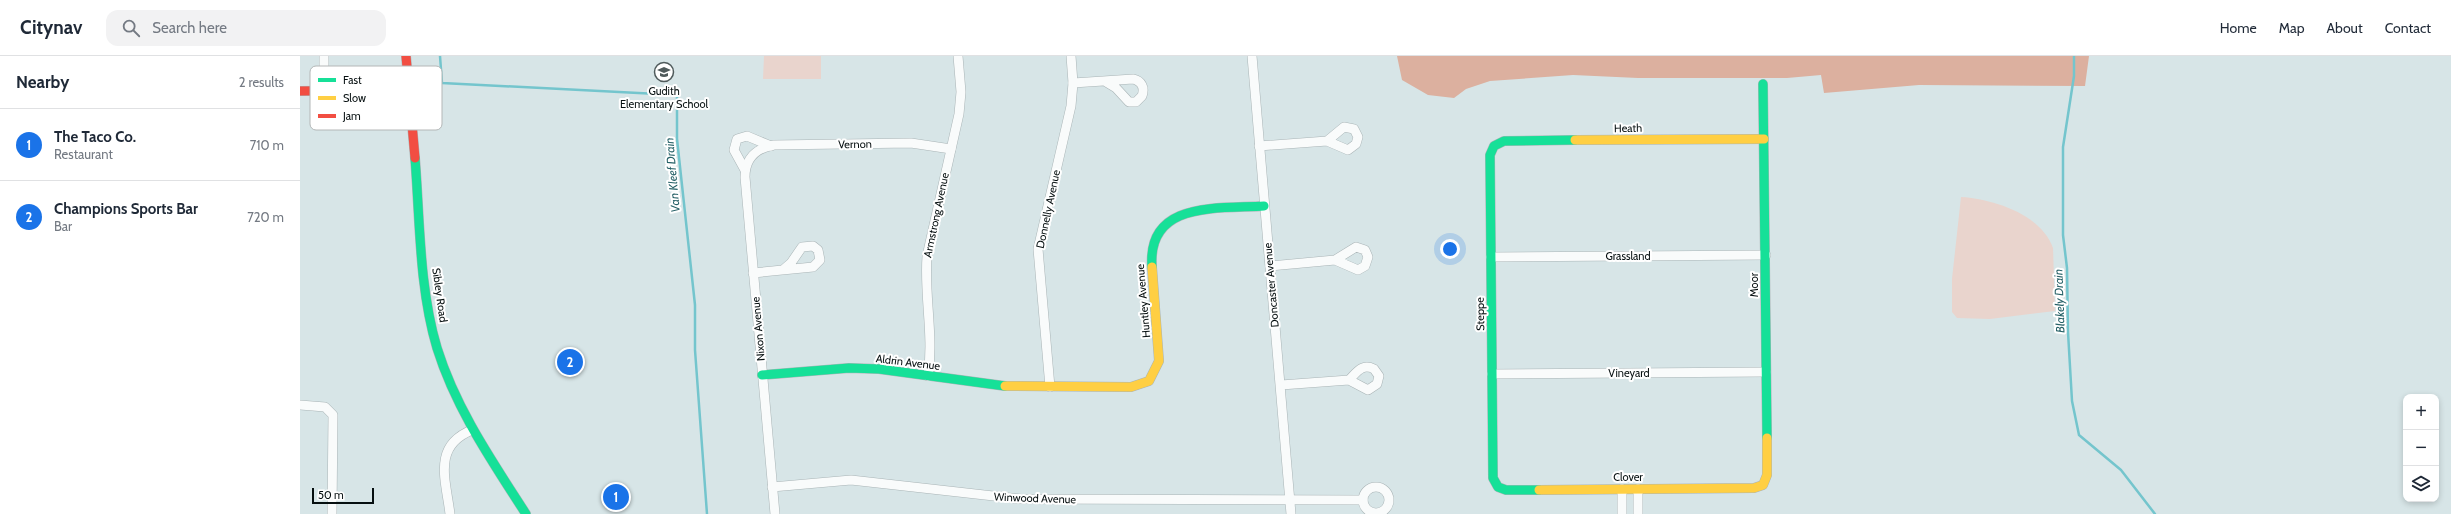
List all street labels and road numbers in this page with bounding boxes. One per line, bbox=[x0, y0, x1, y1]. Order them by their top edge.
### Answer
street label: Heath bbox=[1614, 121, 1642, 135]
street label: Vernon bbox=[838, 137, 872, 151]
street label: Donnelly Avenue bbox=[1033, 168, 1063, 250]
street label: Armstrong Avenue bbox=[920, 171, 952, 259]
street label: Doncaster Avenue bbox=[1260, 242, 1282, 328]
street label: Grassland bbox=[1605, 249, 1651, 263]
street label: Huntley Avenue bbox=[1133, 263, 1153, 339]
street label: Sibley Road bbox=[429, 267, 451, 323]
street label: Moor bbox=[1747, 272, 1761, 297]
street label: Nixon Avenue bbox=[748, 296, 768, 362]
street label: Steppe bbox=[1473, 297, 1487, 331]
street label: Aldrin Avenue bbox=[875, 351, 941, 373]
street label: Vineyard bbox=[1608, 366, 1650, 380]
street label: Clover bbox=[1613, 470, 1643, 484]
street label: Winwood Avenue bbox=[994, 490, 1077, 506]

